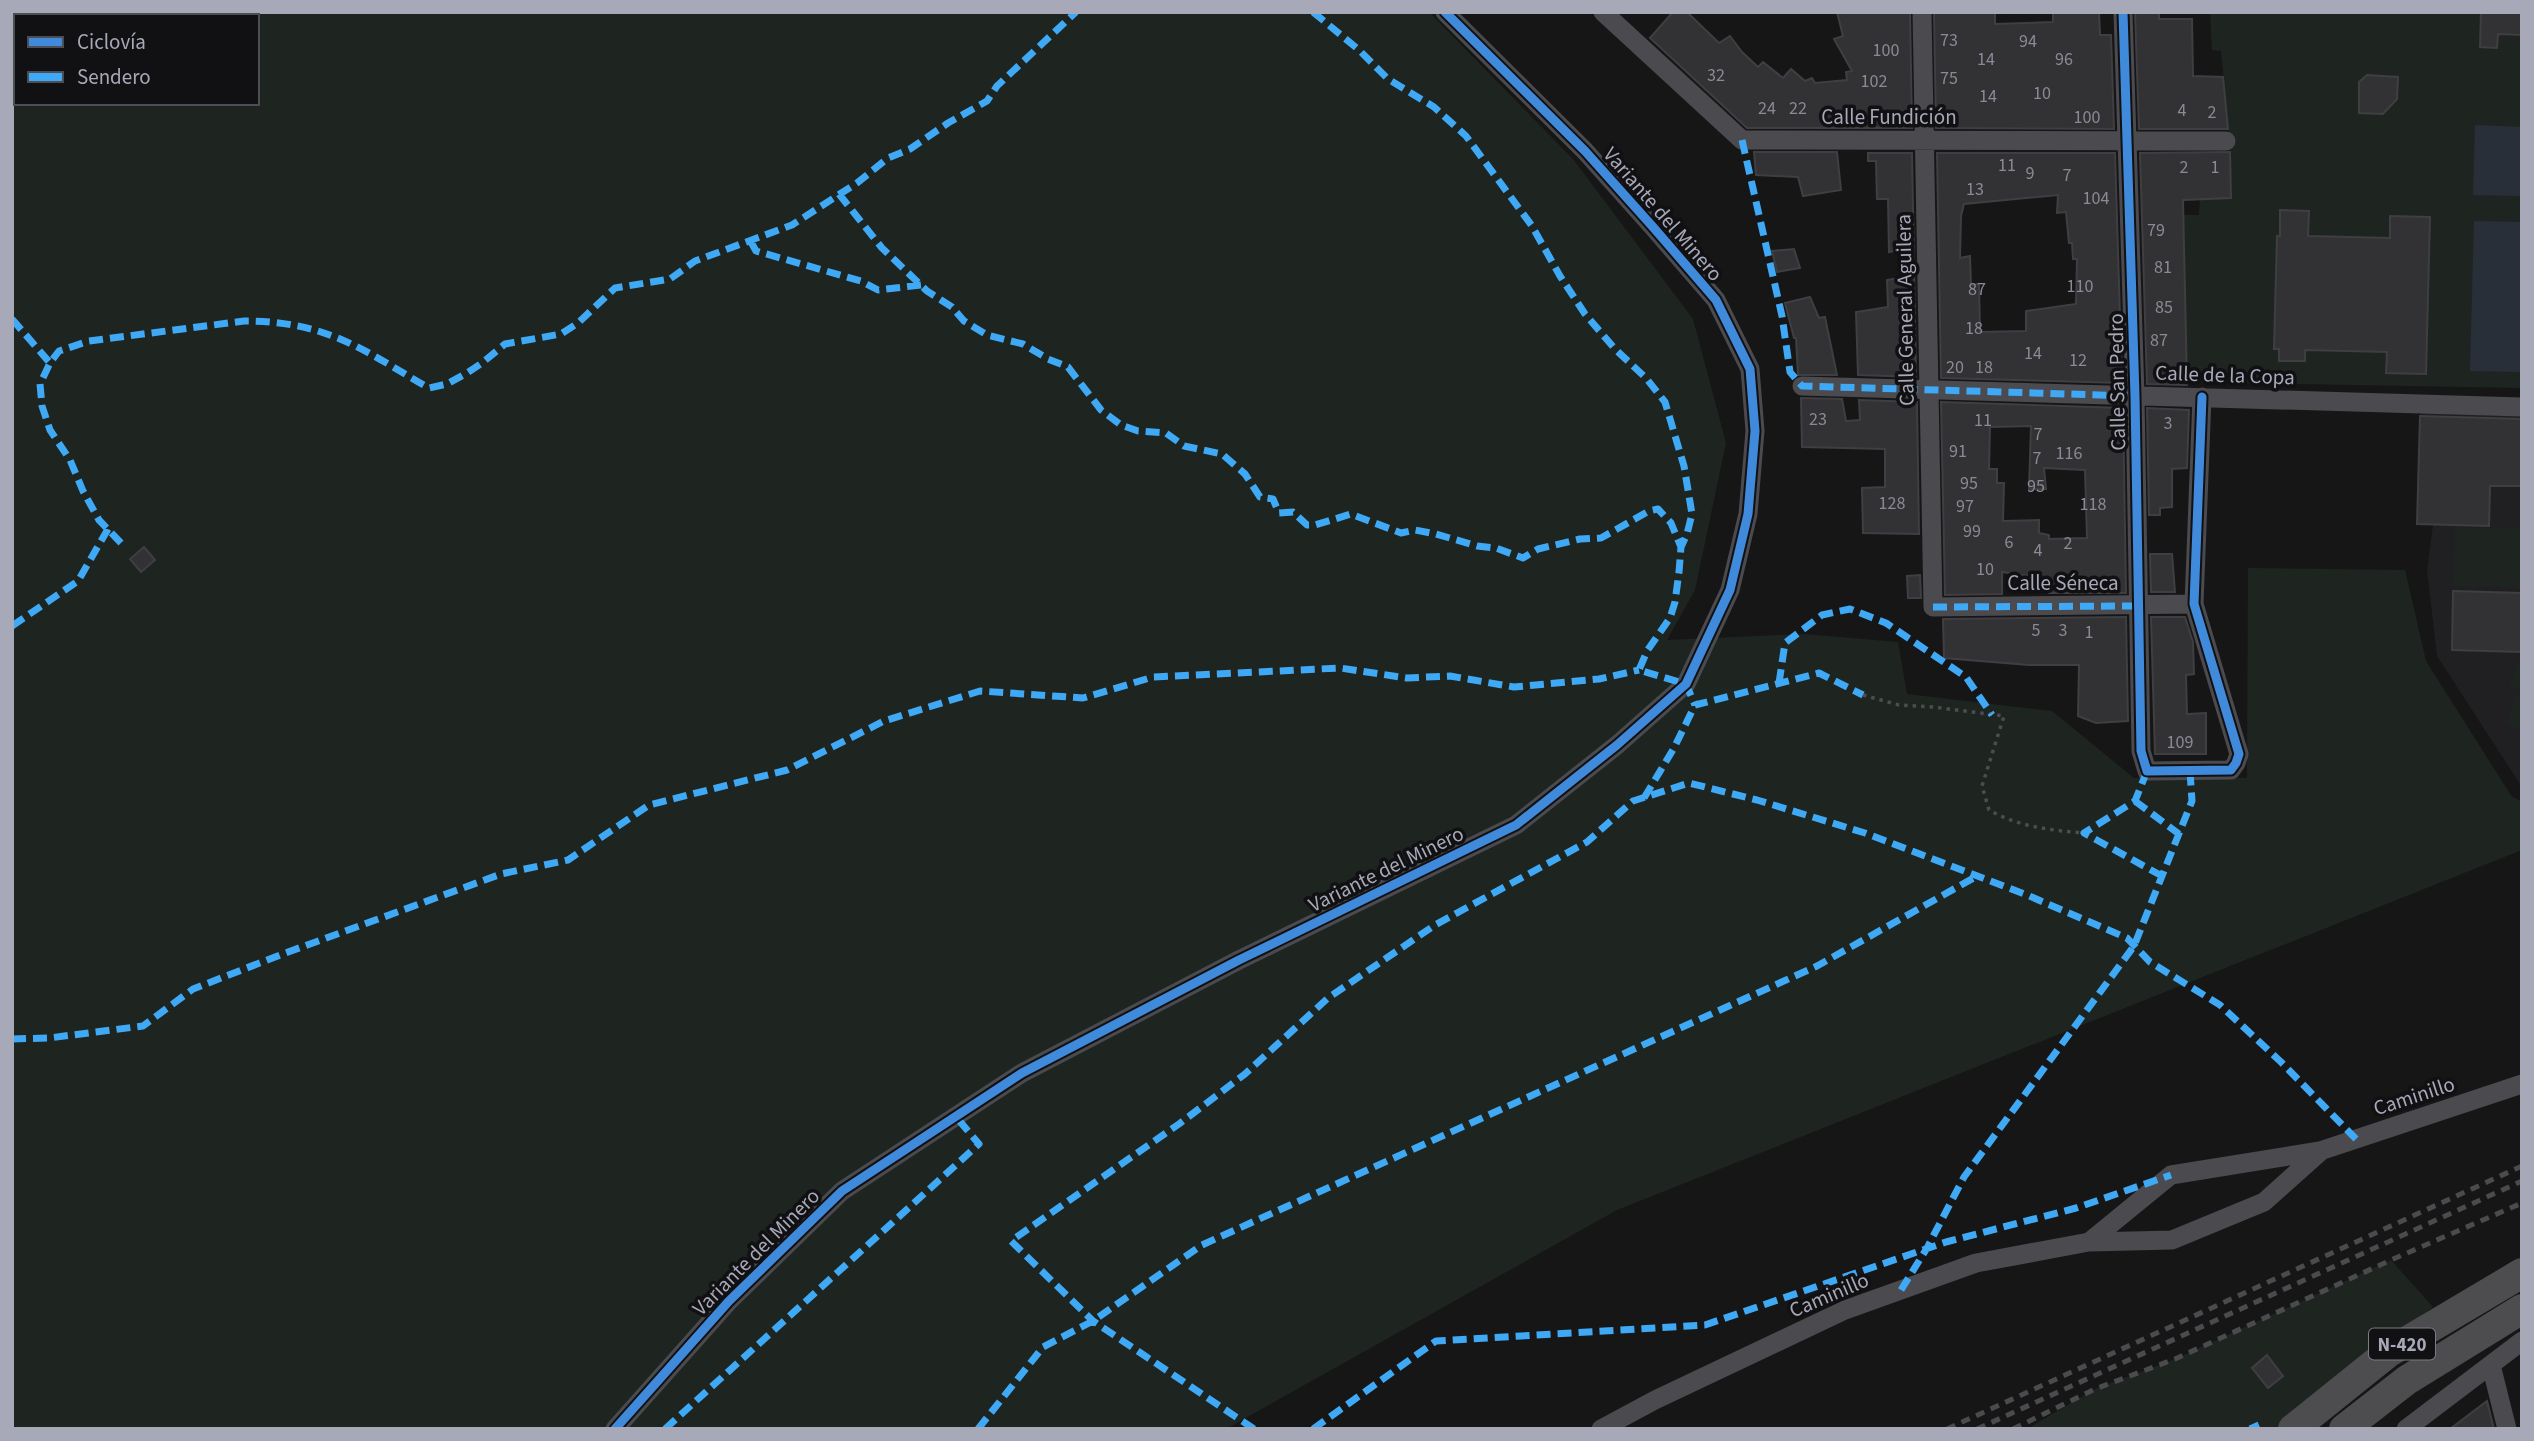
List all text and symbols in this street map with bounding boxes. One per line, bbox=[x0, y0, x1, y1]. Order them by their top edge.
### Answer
legend bbox=[14, 14, 259, 105]
text: Ciclovía bbox=[77, 27, 146, 57]
house number: 73 bbox=[1940, 28, 1958, 53]
house number: 94 bbox=[2019, 29, 2037, 54]
house number: 100 bbox=[1873, 38, 1899, 63]
house number: 14 bbox=[1977, 47, 1995, 72]
house number: 96 bbox=[2055, 47, 2073, 72]
text: Sendero bbox=[77, 62, 151, 92]
house number: 32 bbox=[1707, 63, 1725, 88]
house number: 75 bbox=[1940, 66, 1958, 91]
house number: 102 bbox=[1861, 69, 1887, 94]
house number: 10 bbox=[2033, 81, 2051, 106]
house number: 14 bbox=[1979, 84, 1997, 109]
house number: 24 bbox=[1758, 96, 1776, 121]
house number: 22 bbox=[1789, 96, 1807, 121]
house number: 4 bbox=[2178, 98, 2187, 123]
house number: 2 bbox=[2208, 100, 2217, 125]
street label: Calle Fundición bbox=[1821, 102, 1957, 132]
house number: 100 bbox=[2074, 105, 2100, 130]
street label: Variante del Minero bbox=[1596, 140, 1730, 288]
house number: 11 bbox=[1998, 153, 2016, 178]
house number: 2 bbox=[2180, 155, 2189, 180]
house number: 1 bbox=[2211, 155, 2219, 180]
house number: 9 bbox=[2026, 161, 2035, 186]
house number: 7 bbox=[2063, 163, 2072, 188]
house number: 13 bbox=[1966, 177, 1984, 202]
house number: 104 bbox=[2083, 186, 2109, 211]
street label: Calle General Aguilera bbox=[1888, 214, 1922, 406]
house number: 79 bbox=[2147, 218, 2165, 243]
house number: 81 bbox=[2154, 255, 2172, 280]
house number: 110 bbox=[2067, 274, 2093, 299]
house number: 87 bbox=[1968, 277, 1986, 302]
house number: 85 bbox=[2155, 295, 2173, 320]
street label: Calle San Pedro bbox=[2101, 313, 2133, 451]
house number: 18 bbox=[1965, 316, 1983, 341]
house number: 87 bbox=[2150, 328, 2168, 353]
house number: 14 bbox=[2024, 341, 2042, 366]
house number: 12 bbox=[2069, 348, 2087, 373]
house number: 20 bbox=[1946, 355, 1964, 380]
house number: 18 bbox=[1975, 355, 1993, 380]
street label: Calle de la Copa bbox=[2155, 358, 2295, 392]
house number: 23 bbox=[1809, 407, 1827, 432]
house number: 11 bbox=[1974, 408, 1992, 433]
house number: 3 bbox=[2164, 411, 2173, 436]
house number: 7 bbox=[2034, 422, 2043, 447]
house number: 91 bbox=[1949, 439, 1967, 464]
house number: 116 bbox=[2056, 441, 2082, 466]
house number: 7 bbox=[2033, 446, 2042, 471]
house number: 95 bbox=[1960, 471, 1978, 496]
house number: 95 bbox=[2027, 474, 2045, 499]
house number: 128 bbox=[1879, 491, 1905, 516]
house number: 118 bbox=[2080, 492, 2106, 517]
house number: 97 bbox=[1956, 494, 1974, 519]
house number: 99 bbox=[1963, 519, 1981, 544]
house number: 6 bbox=[2005, 530, 2014, 555]
house number: 2 bbox=[2064, 531, 2073, 556]
house number: 4 bbox=[2034, 538, 2043, 563]
house number: 10 bbox=[1976, 557, 1994, 582]
street label: Calle Séneca bbox=[2007, 568, 2119, 598]
house number: 5 bbox=[2032, 618, 2041, 643]
house number: 3 bbox=[2059, 618, 2068, 643]
house number: 1 bbox=[2085, 620, 2093, 645]
house number: 109 bbox=[2167, 730, 2193, 755]
street label: Variante del Minero bbox=[1303, 818, 1469, 920]
street label: Caminillo bbox=[2369, 1069, 2459, 1123]
street label: Variante del Minero bbox=[686, 1182, 826, 1322]
street label: Caminillo bbox=[1785, 1265, 1873, 1325]
road number: N-420 bbox=[2369, 1328, 2435, 1360]

